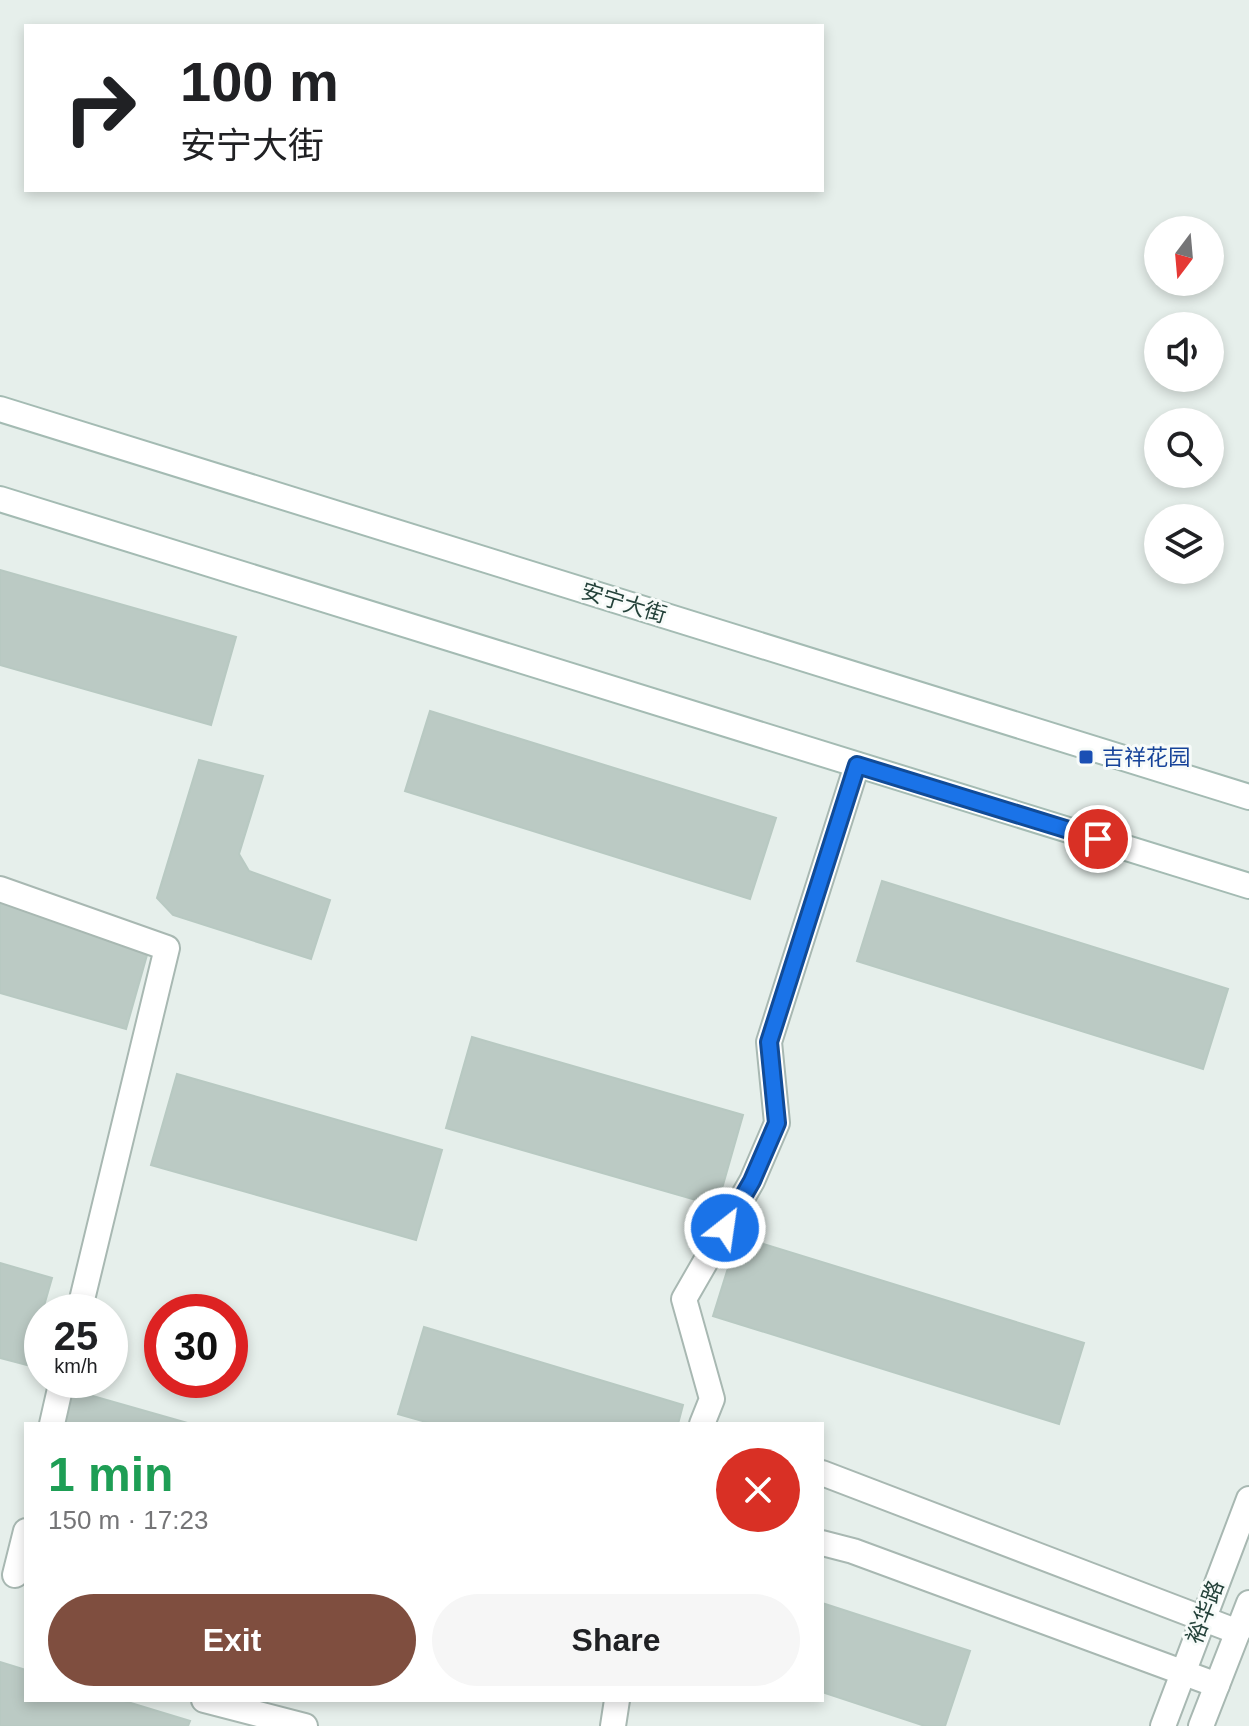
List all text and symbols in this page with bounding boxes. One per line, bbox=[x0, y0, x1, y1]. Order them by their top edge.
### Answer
text: 100 m bbox=[180, 50, 339, 113]
icon: right bbox=[48, 56, 152, 160]
text: 安宁大街 bbox=[180, 125, 324, 166]
north arrow bbox=[1144, 216, 1224, 296]
map controls bbox=[1144, 216, 1224, 584]
button: sound bbox=[1144, 312, 1224, 392]
button: search bbox=[1144, 408, 1224, 488]
button: layers bbox=[1144, 504, 1224, 584]
street label: 安宁大街 bbox=[578, 578, 670, 628]
place label: 吉祥花园 bbox=[1102, 745, 1190, 770]
marker: 吉祥花园 bbox=[1077, 748, 1095, 766]
pin bbox=[1064, 805, 1132, 873]
icon: arrive bbox=[1076, 817, 1120, 861]
position arrow bbox=[683, 1186, 767, 1270]
speed limit sign: 30 bbox=[144, 1294, 248, 1398]
text: 25 bbox=[54, 1314, 98, 1358]
text: km/h bbox=[54, 1355, 98, 1377]
text: 1 min bbox=[48, 1448, 173, 1501]
button: close bbox=[716, 1448, 800, 1532]
text: 150 m · 17:23 bbox=[48, 1505, 208, 1535]
street label: 裕华路 bbox=[1182, 1577, 1228, 1647]
button: Exit bbox=[48, 1594, 416, 1686]
button: Share bbox=[432, 1594, 800, 1686]

